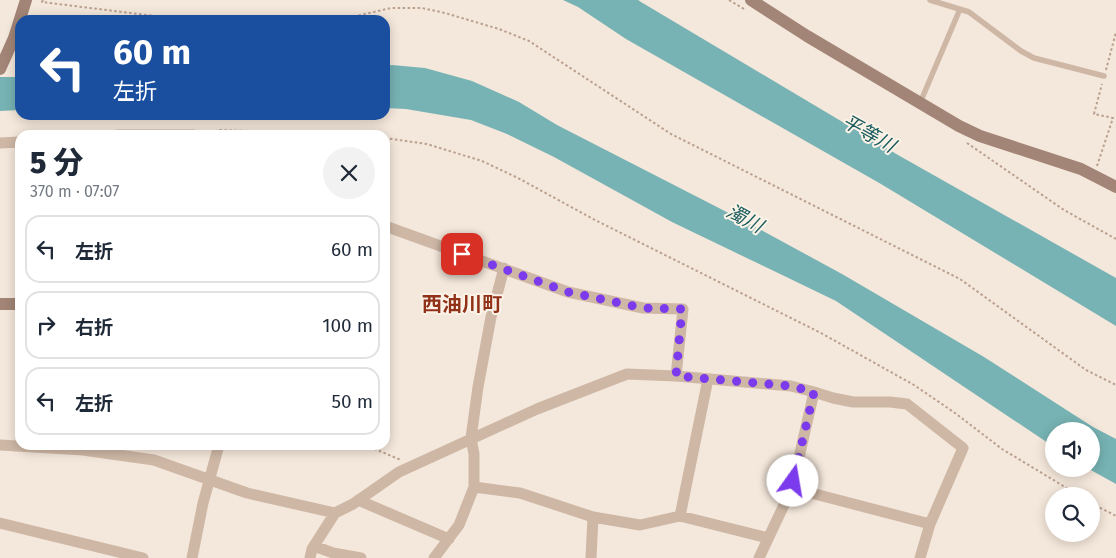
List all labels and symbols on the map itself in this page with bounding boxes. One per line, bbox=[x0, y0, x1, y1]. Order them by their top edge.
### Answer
water label: 平等川 bbox=[838, 110, 901, 158]
water label: 濁川 bbox=[723, 199, 769, 238]
pin bbox=[441, 233, 483, 275]
district label: 西油川町 bbox=[422, 292, 502, 316]
position arrow bbox=[766, 454, 818, 506]

